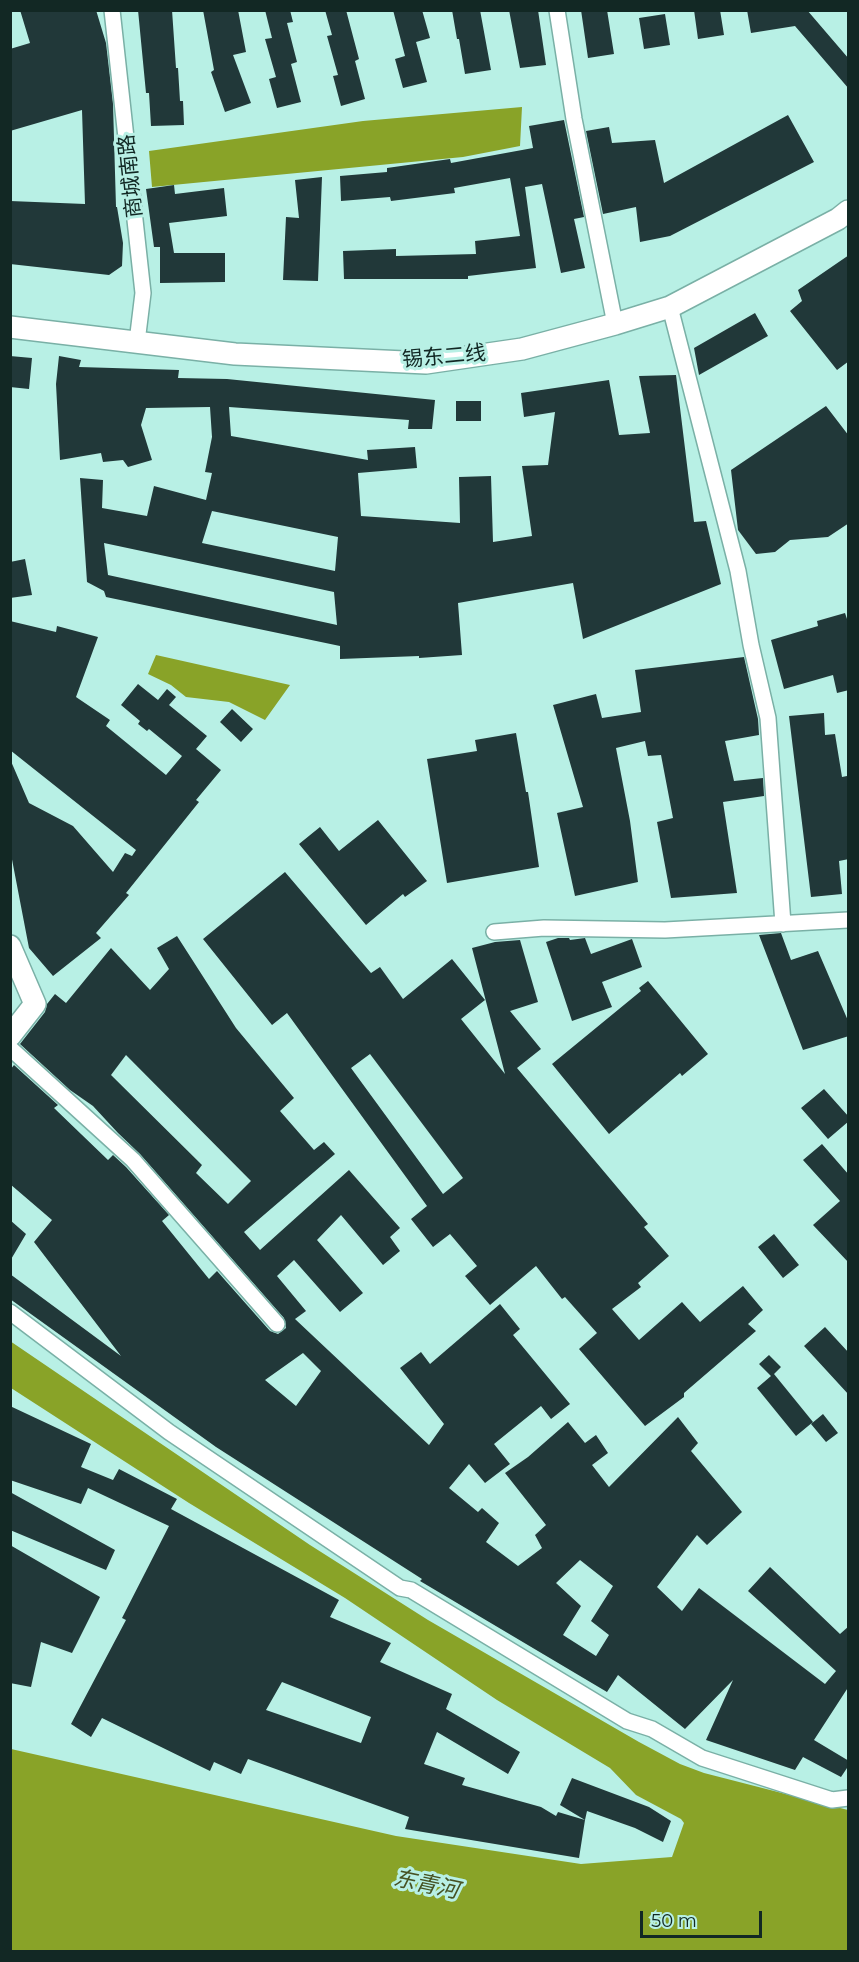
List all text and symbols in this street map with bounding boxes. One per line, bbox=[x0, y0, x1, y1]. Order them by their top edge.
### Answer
street label: 商城南路 bbox=[114, 133, 148, 219]
street label: 锡东二线 bbox=[401, 341, 487, 373]
water label: 东青河 bbox=[391, 1865, 461, 1905]
scale bar bbox=[643, 1899, 764, 1937]
text: 50 m bbox=[651, 1910, 697, 1932]

